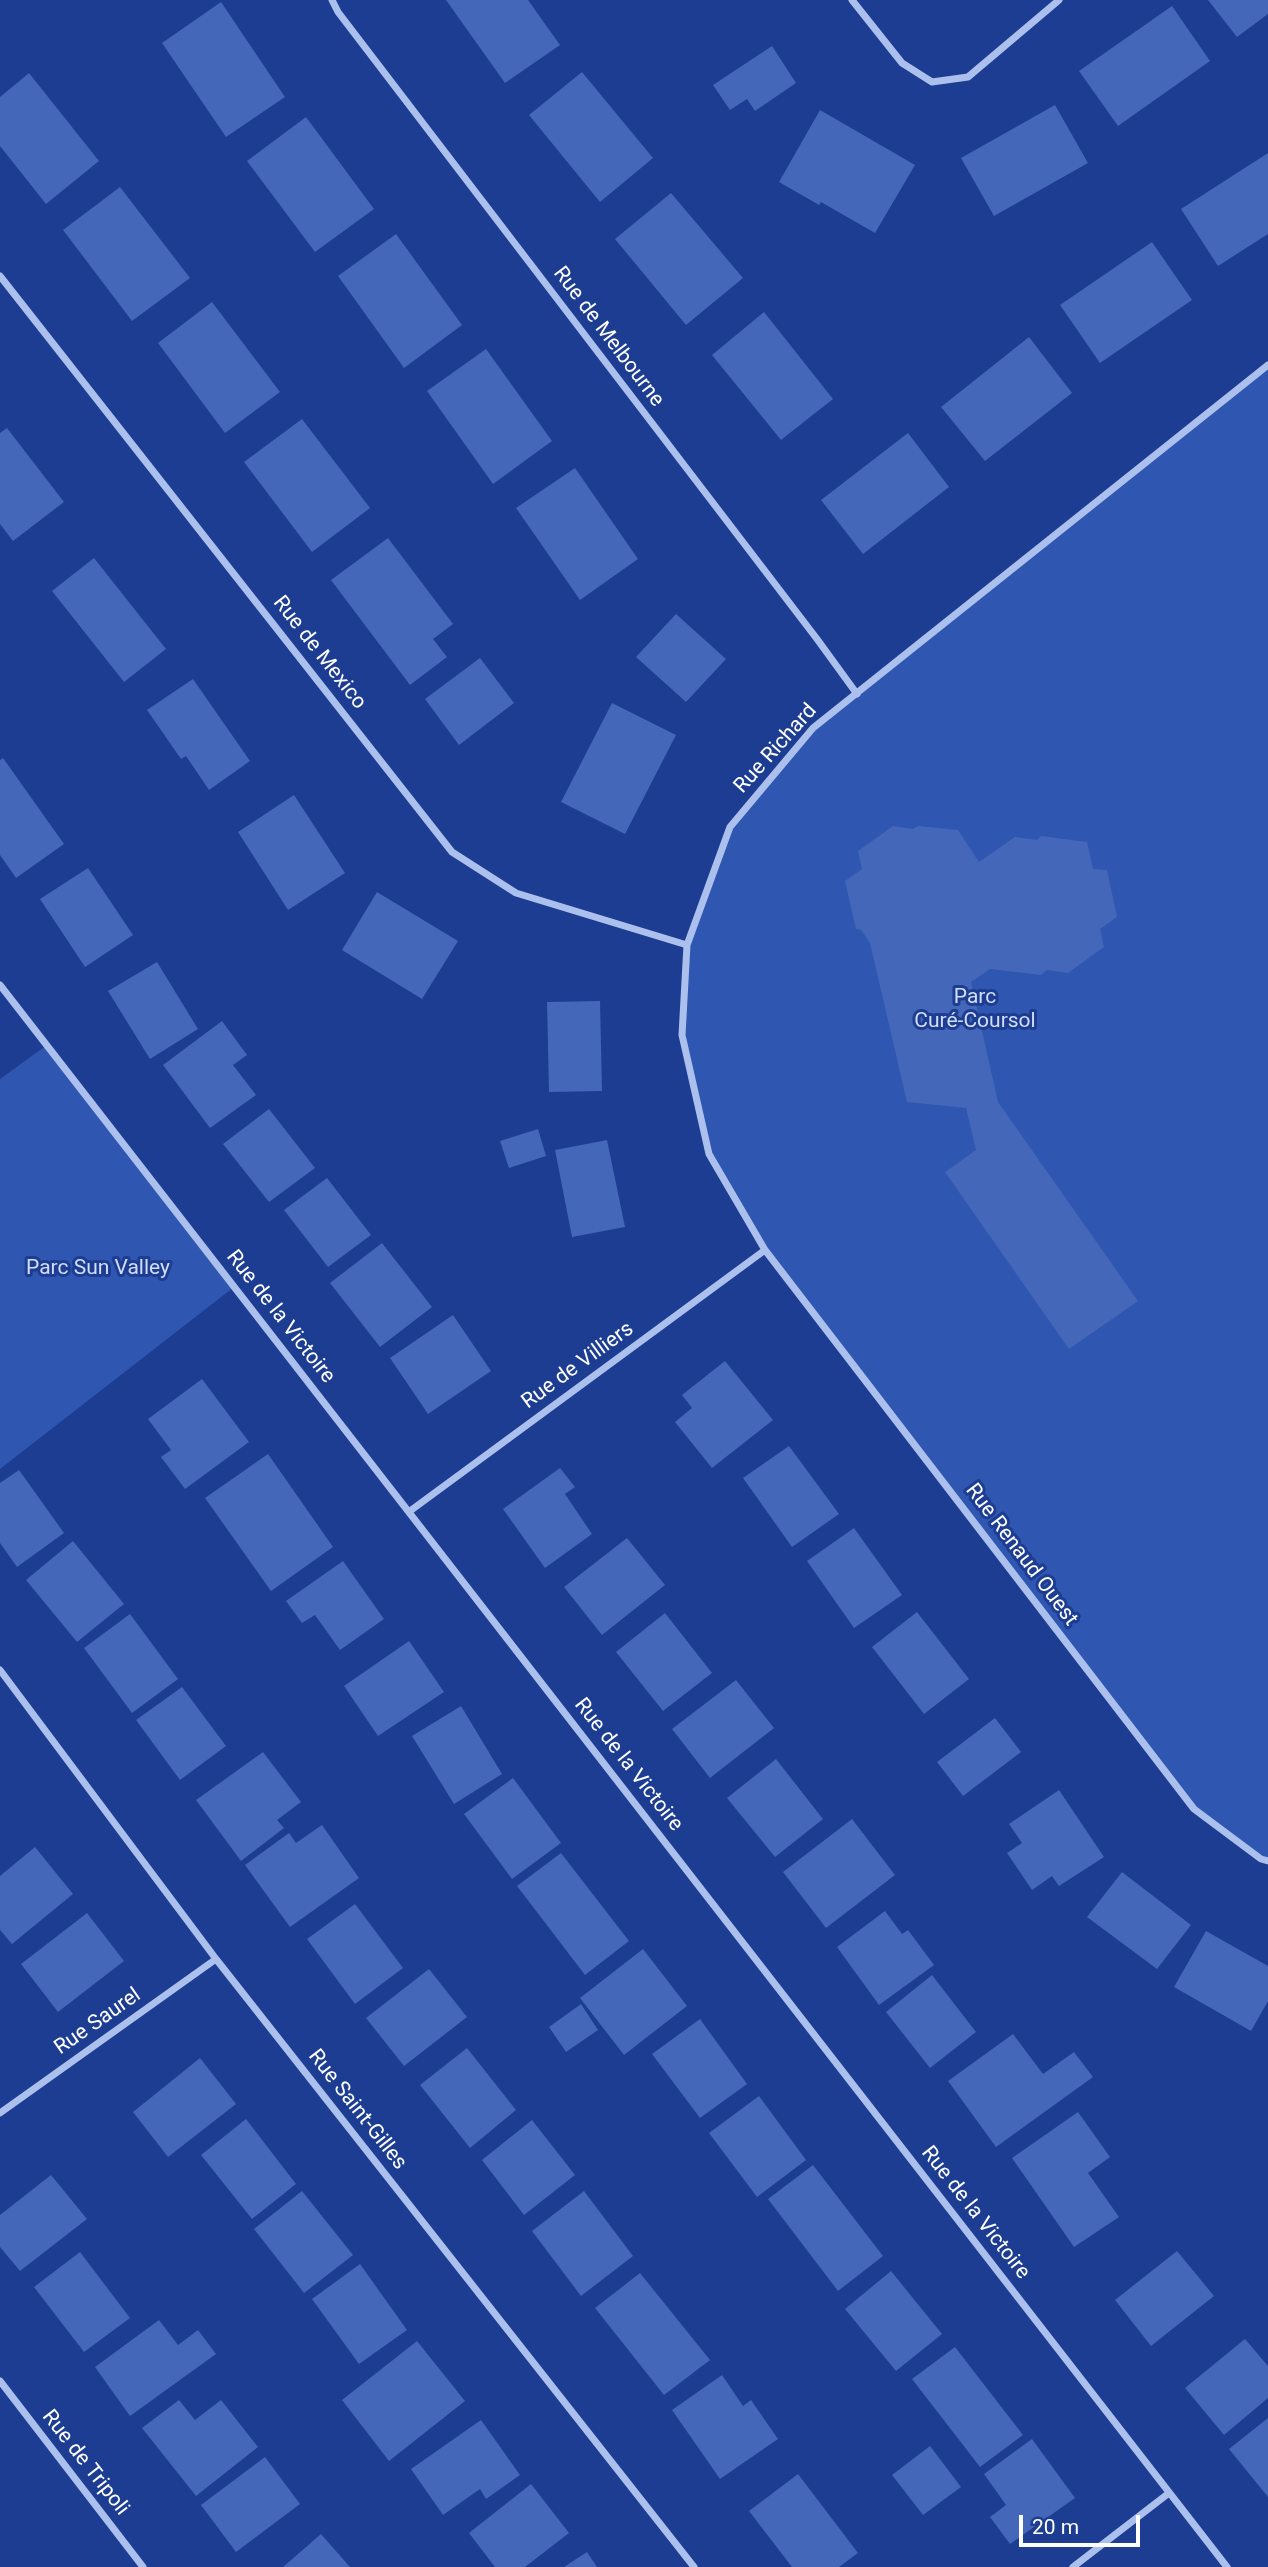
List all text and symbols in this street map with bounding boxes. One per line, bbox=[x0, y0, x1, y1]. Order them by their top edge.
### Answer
street label: Rue de Melbourne bbox=[547, 262, 669, 412]
street label: Rue de Mexico bbox=[267, 591, 371, 715]
street label: Rue Richard bbox=[729, 699, 823, 799]
park label: Parc Curé-Coursol bbox=[914, 985, 1036, 1035]
street label: Rue de la Victoire bbox=[220, 1245, 340, 1389]
park label: Parc Sun Valley bbox=[26, 1256, 170, 1282]
street label: Rue de Villiers bbox=[517, 1317, 639, 1415]
street label: Rue Renaud Ouest bbox=[959, 1479, 1083, 1631]
street label: Rue de la Victoire bbox=[568, 1693, 688, 1837]
street label: Rue Saurel bbox=[50, 1983, 146, 2061]
street label: Rue Saint-Gilles bbox=[302, 2045, 412, 2175]
street label: Rue de la Victoire bbox=[915, 2141, 1035, 2285]
street label: Rue de Tripoli bbox=[36, 2405, 134, 2521]
scale bar bbox=[1023, 2500, 1144, 2544]
text: 20 m bbox=[1032, 2515, 1079, 2539]

